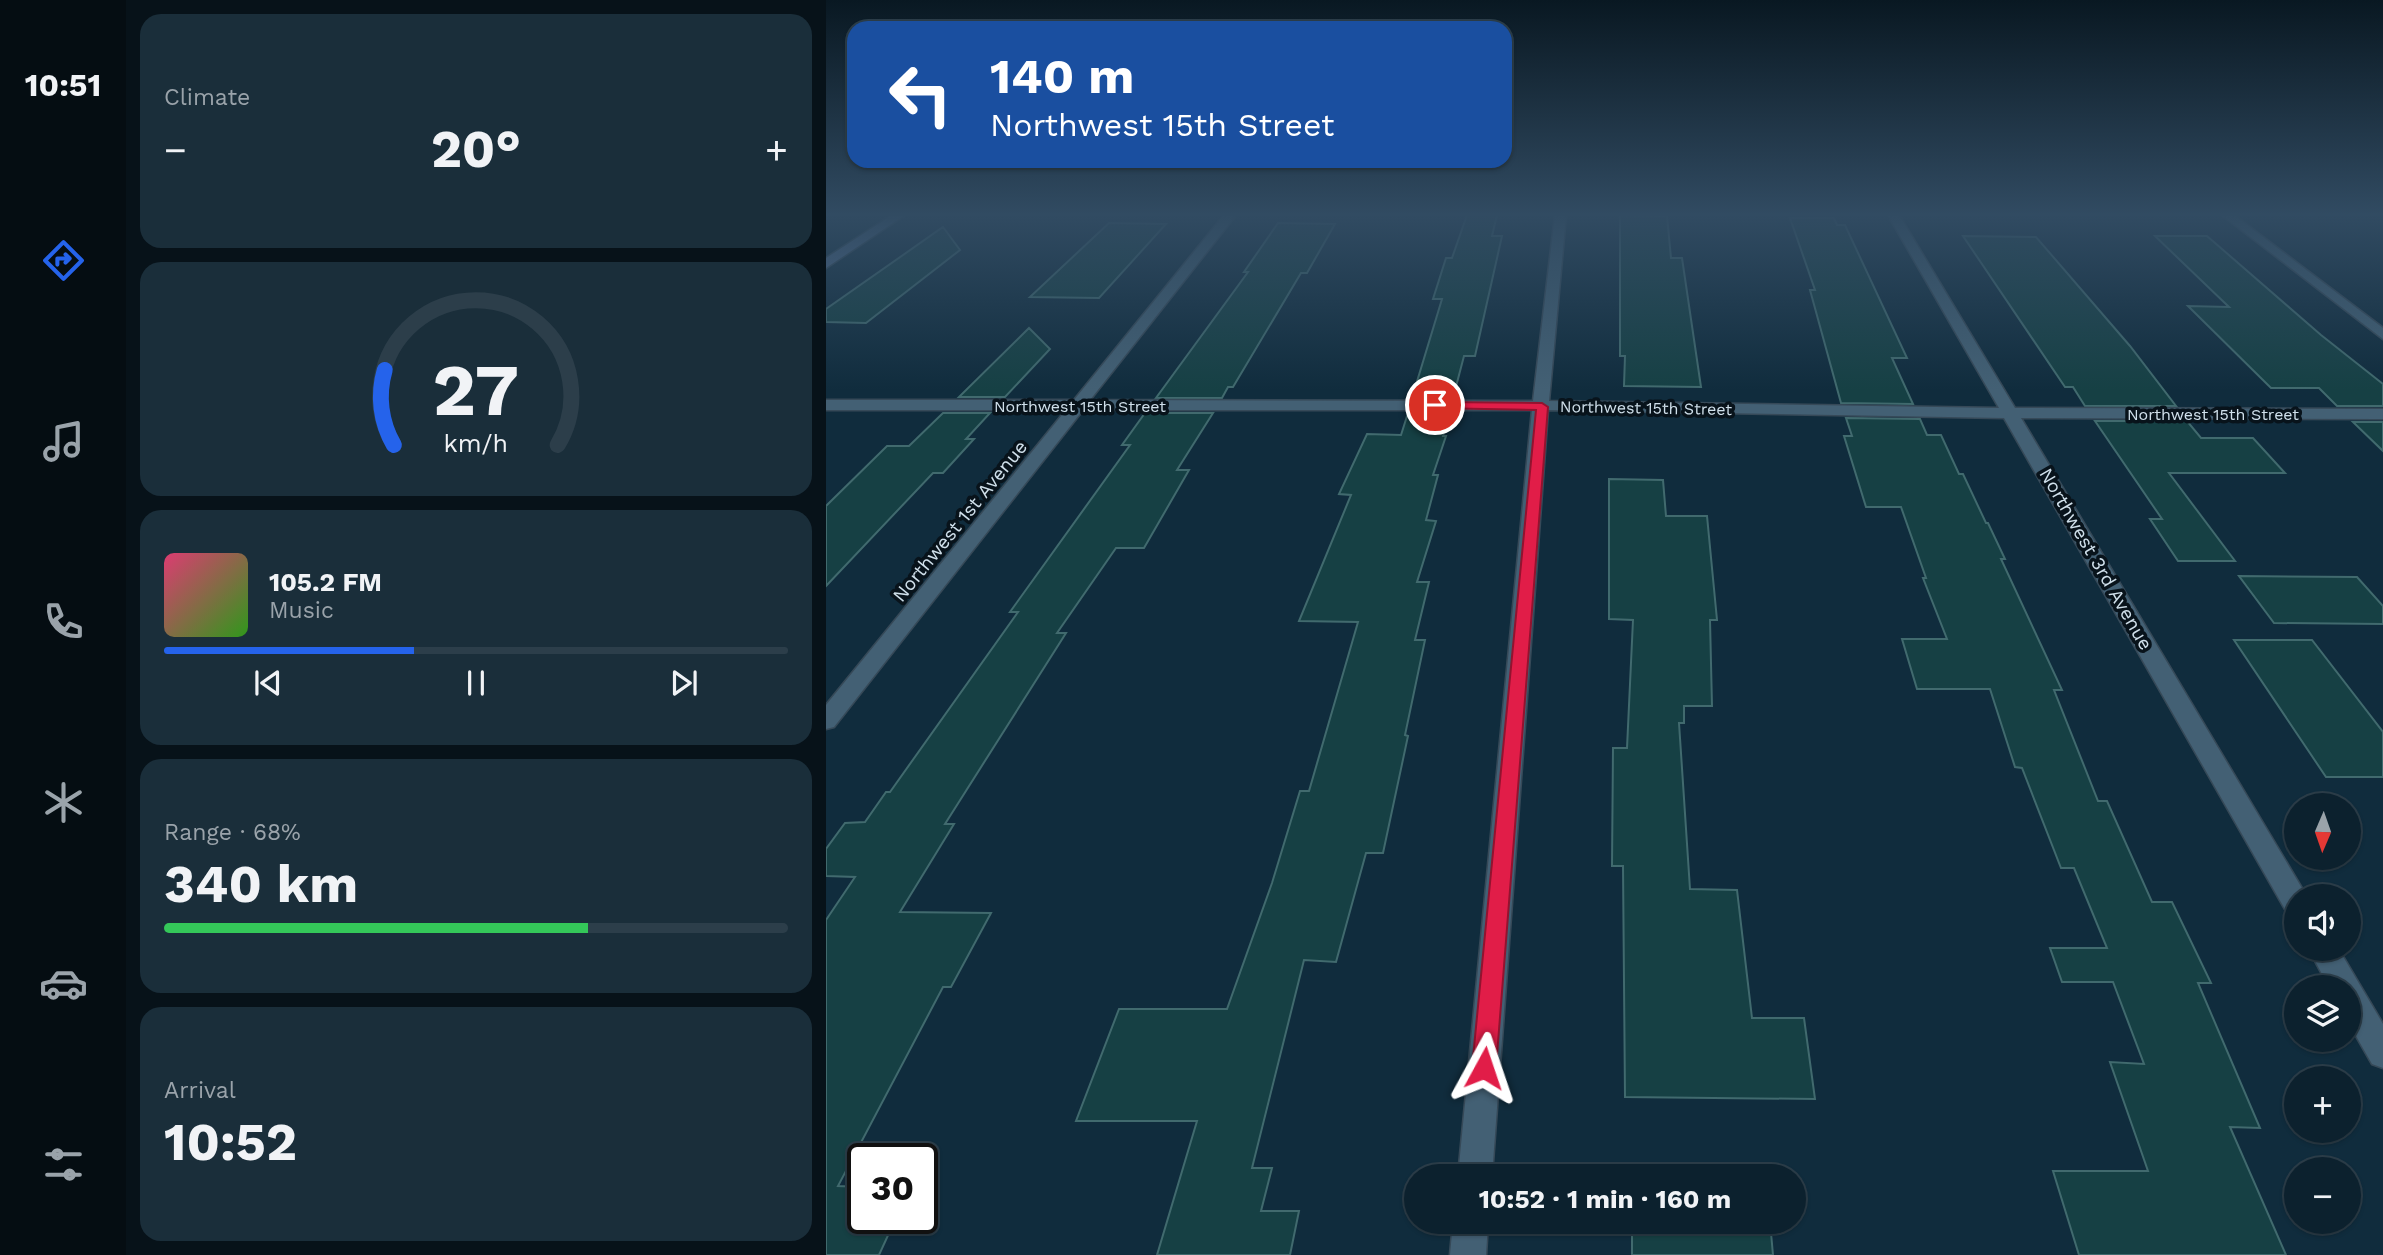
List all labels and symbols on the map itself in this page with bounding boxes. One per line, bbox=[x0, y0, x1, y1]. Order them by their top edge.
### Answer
pin bbox=[1405, 375, 1465, 435]
street label: Northwest 15th Street bbox=[994, 397, 1166, 416]
street label: Northwest 15th Street bbox=[1560, 397, 1733, 419]
street label: Northwest 15th Street bbox=[2127, 405, 2299, 424]
street label: Northwest 1st Avenue bbox=[888, 436, 1032, 606]
street label: Northwest 3rd Avenue bbox=[2034, 464, 2158, 654]
north arrow bbox=[2284, 793, 2361, 870]
position arrow bbox=[1447, 1031, 1521, 1105]
speed limit sign: 30 bbox=[847, 1143, 938, 1234]

